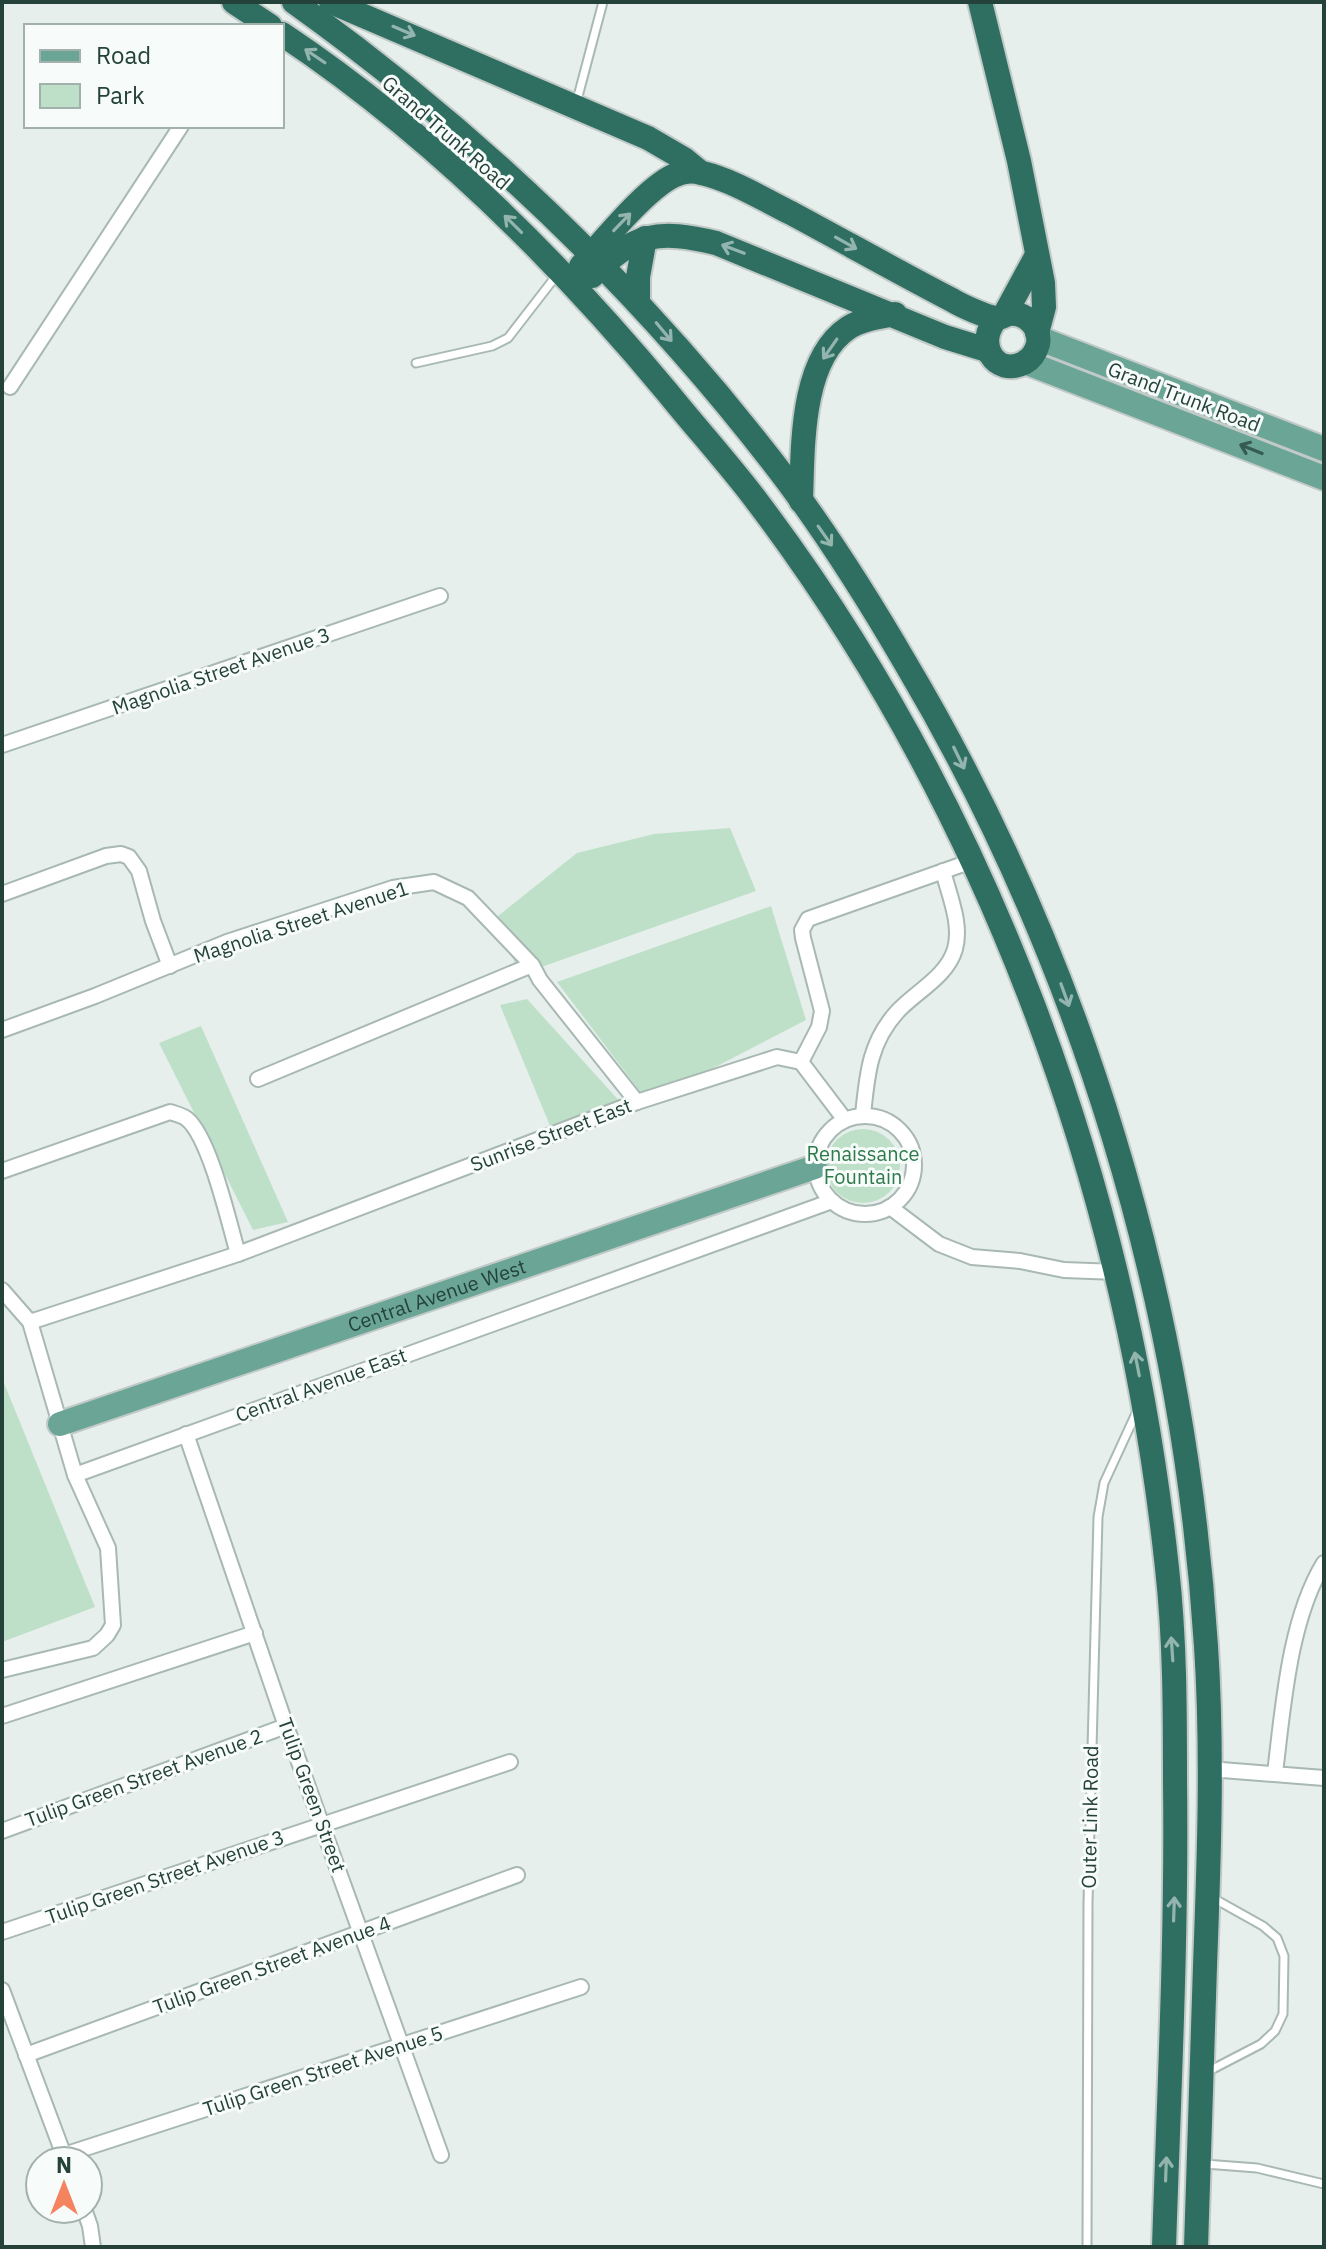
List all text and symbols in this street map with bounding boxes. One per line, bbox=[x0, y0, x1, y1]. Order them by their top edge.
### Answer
legend bbox=[24, 24, 284, 128]
one-way arrow bbox=[391, 24, 415, 39]
text: Road bbox=[96, 39, 151, 71]
one-way arrow bbox=[304, 48, 326, 64]
street label: Grand Trunk Road bbox=[377, 69, 516, 196]
text: Park bbox=[96, 79, 145, 111]
one-way arrow bbox=[612, 213, 631, 232]
one-way arrow bbox=[504, 215, 523, 234]
one-way arrow bbox=[834, 236, 858, 251]
one-way arrow bbox=[721, 241, 746, 255]
one-way arrow bbox=[655, 321, 673, 341]
one-way arrow bbox=[821, 338, 838, 360]
street label: Grand Trunk Road bbox=[1104, 355, 1264, 438]
one-way arrow bbox=[1239, 441, 1264, 456]
one-way arrow bbox=[817, 524, 833, 546]
street label: Magnolia Street Avenue 3 bbox=[108, 620, 333, 721]
one-way arrow bbox=[952, 745, 967, 769]
street label: Magnolia Street Avenue1 bbox=[190, 874, 412, 969]
one-way arrow bbox=[1059, 982, 1073, 1007]
street label: Sunrise Street East bbox=[466, 1091, 635, 1178]
park label: Renaissance Fountain bbox=[807, 1140, 919, 1190]
street label: Central Avenue West bbox=[344, 1252, 529, 1338]
street label: Central Avenue East bbox=[231, 1341, 410, 1428]
one-way arrow bbox=[1129, 1351, 1144, 1377]
one-way arrow bbox=[1165, 1636, 1180, 1663]
street label: Tulip Green Street bbox=[272, 1714, 353, 1876]
street label: Tulip Green Street Avenue 2 bbox=[21, 1722, 266, 1833]
street label: Outer Link Road bbox=[1075, 1745, 1104, 1889]
street label: Tulip Green Street Avenue 3 bbox=[42, 1823, 288, 1930]
one-way arrow bbox=[1167, 1896, 1182, 1923]
street label: Tulip Green Street Avenue 4 bbox=[149, 1909, 394, 2020]
street label: Tulip Green Street Avenue 5 bbox=[199, 2019, 446, 2122]
north arrow bbox=[24, 2145, 104, 2225]
text: N bbox=[56, 2150, 72, 2179]
one-way arrow bbox=[1159, 2156, 1174, 2183]

